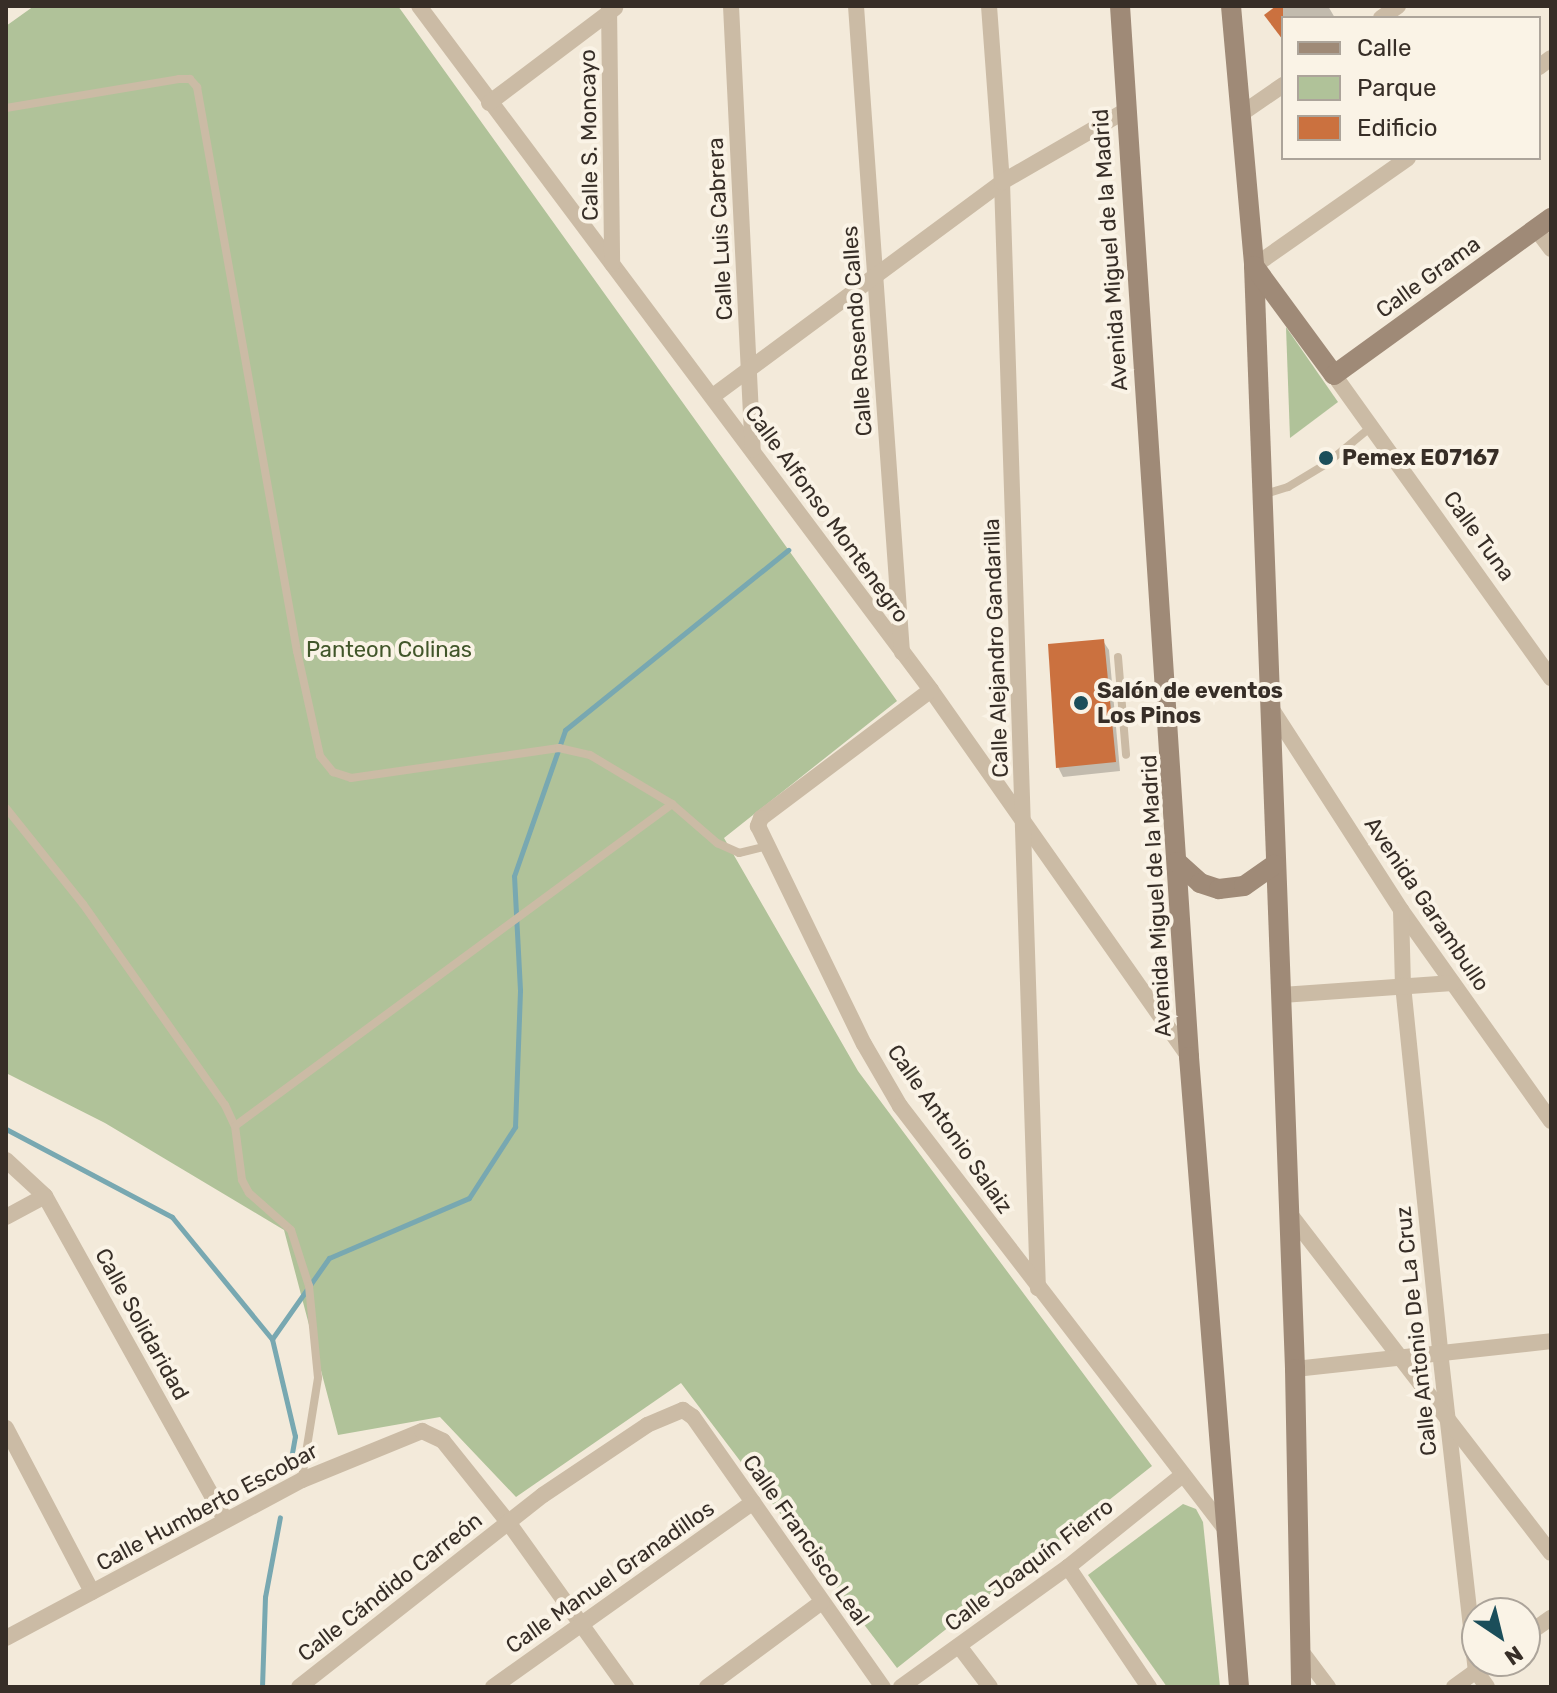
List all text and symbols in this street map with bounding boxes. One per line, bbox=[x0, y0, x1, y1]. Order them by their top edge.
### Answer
legend bbox=[1281, 16, 1541, 160]
text: Calle bbox=[1357, 34, 1411, 62]
street label: Calle S. Moncayo bbox=[574, 49, 604, 221]
text: Parque bbox=[1357, 74, 1436, 102]
street label: Avenida Miguel de la Madrid bbox=[1087, 108, 1133, 392]
text: Edificio bbox=[1357, 114, 1438, 142]
street label: Calle Luis Cabrera bbox=[702, 137, 738, 321]
street label: Calle Rosendo Calles bbox=[836, 225, 878, 437]
street label: Calle Grama bbox=[1371, 230, 1485, 324]
street label: Calle Alfonso Montenegro bbox=[739, 400, 915, 628]
place label: Pemex E07167 bbox=[1342, 445, 1499, 471]
marker: Pemex E07167 bbox=[1317, 449, 1335, 467]
street label: Calle Tuna bbox=[1437, 486, 1521, 586]
street label: Calle Alejandro Gandarilla bbox=[978, 518, 1014, 778]
park label: Panteon Colinas bbox=[306, 637, 472, 663]
place label: Salón de eventos Los Pinos bbox=[1097, 677, 1283, 728]
marker: Salón de eventos Los Pinos bbox=[1072, 694, 1090, 712]
street label: Avenida Miguel de la Madrid bbox=[1135, 754, 1177, 1038]
street label: Avenida Garambullo bbox=[1359, 812, 1495, 996]
street label: Calle Antonio Salaiz bbox=[882, 1039, 1018, 1219]
street label: Calle Antonio De La Cruz bbox=[1390, 1205, 1442, 1457]
street label: Calle Solidaridad bbox=[89, 1244, 195, 1404]
street label: Calle Humberto Escobar bbox=[92, 1437, 322, 1577]
street label: Calle Francisco Leal bbox=[737, 1450, 875, 1630]
street label: Calle Joaquín Fierro bbox=[940, 1493, 1118, 1637]
street label: Calle Manuel Granadillos bbox=[501, 1495, 719, 1659]
street label: Calle Cándido Carreón bbox=[293, 1507, 487, 1667]
north arrow bbox=[1461, 1597, 1541, 1677]
text: N bbox=[1500, 1640, 1528, 1671]

